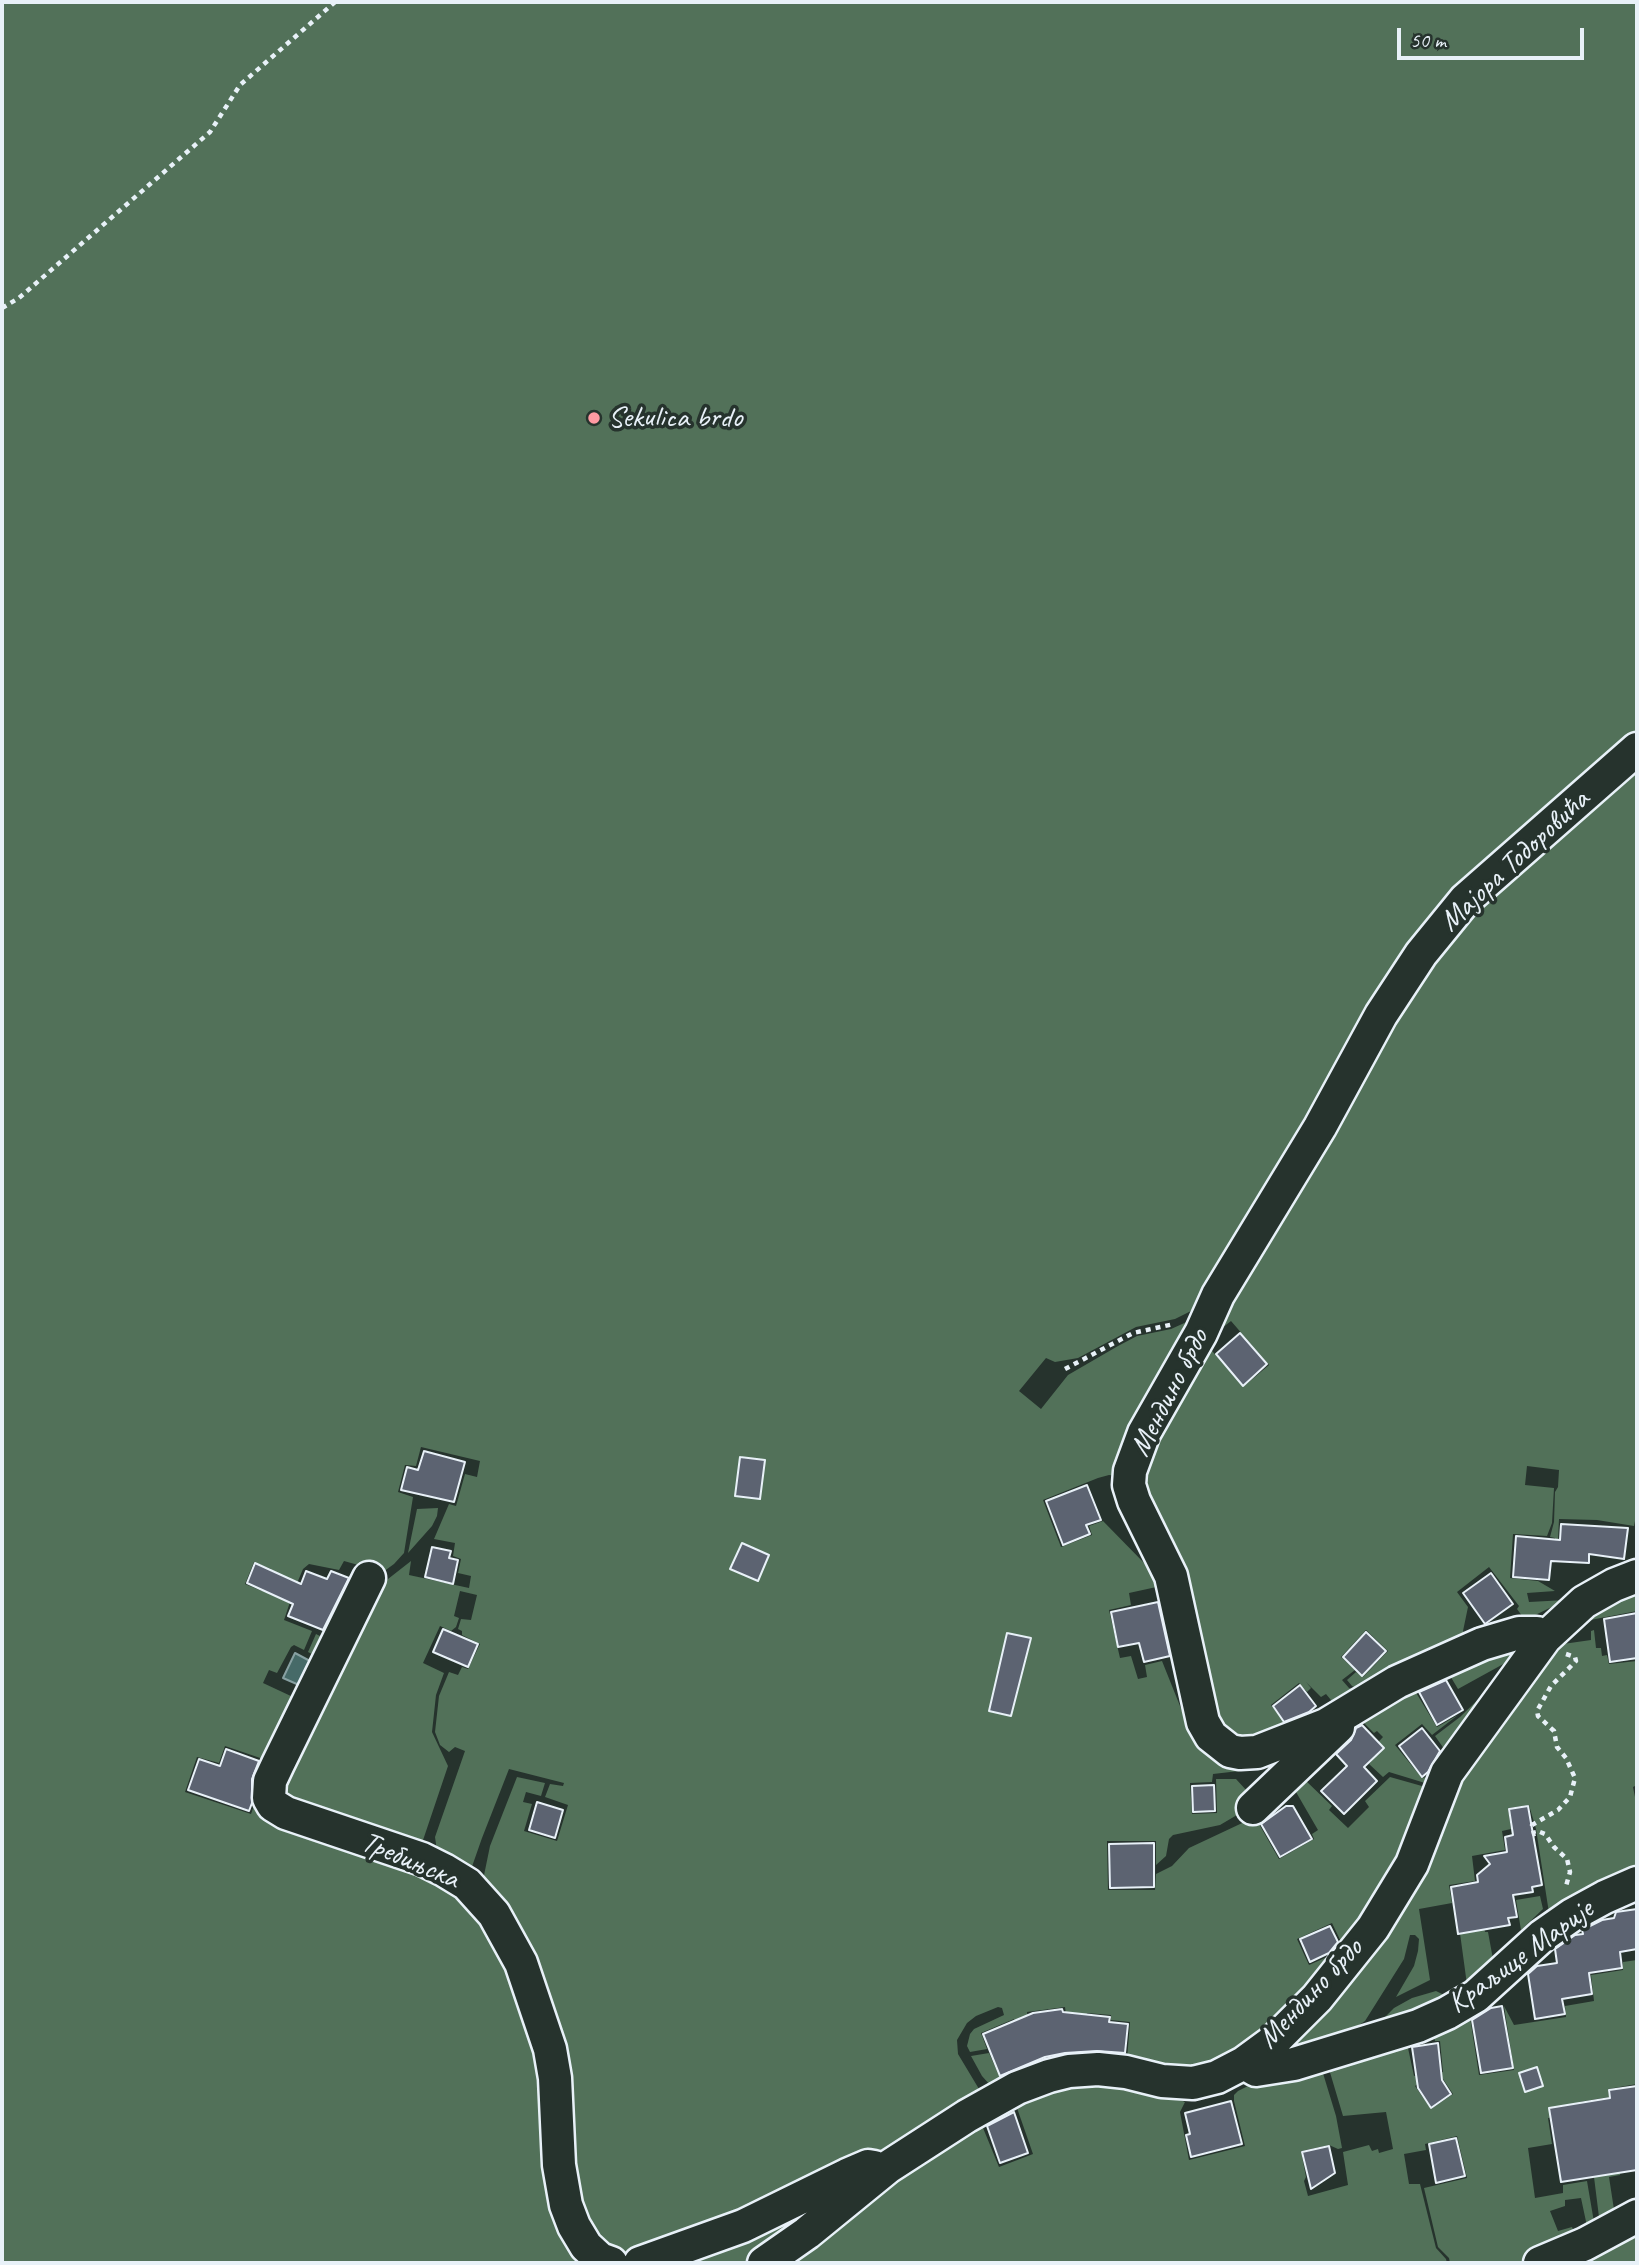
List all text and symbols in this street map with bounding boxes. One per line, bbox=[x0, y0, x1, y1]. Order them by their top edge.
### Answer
scale bar bbox=[1401, 14, 1588, 58]
text: 50 m bbox=[1410, 27, 1446, 53]
place label: Sekulica brdo bbox=[608, 400, 742, 436]
marker: Sekulica brdo bbox=[586, 410, 602, 426]
street label: Мајора Тодоровића bbox=[1433, 782, 1597, 940]
street label: Мендино брдо bbox=[1123, 1323, 1217, 1463]
street label: Требињска bbox=[356, 1824, 464, 1898]
street label: Краљице Марије bbox=[1441, 1892, 1601, 2022]
street label: Мендино брдо bbox=[1251, 1931, 1371, 2057]

